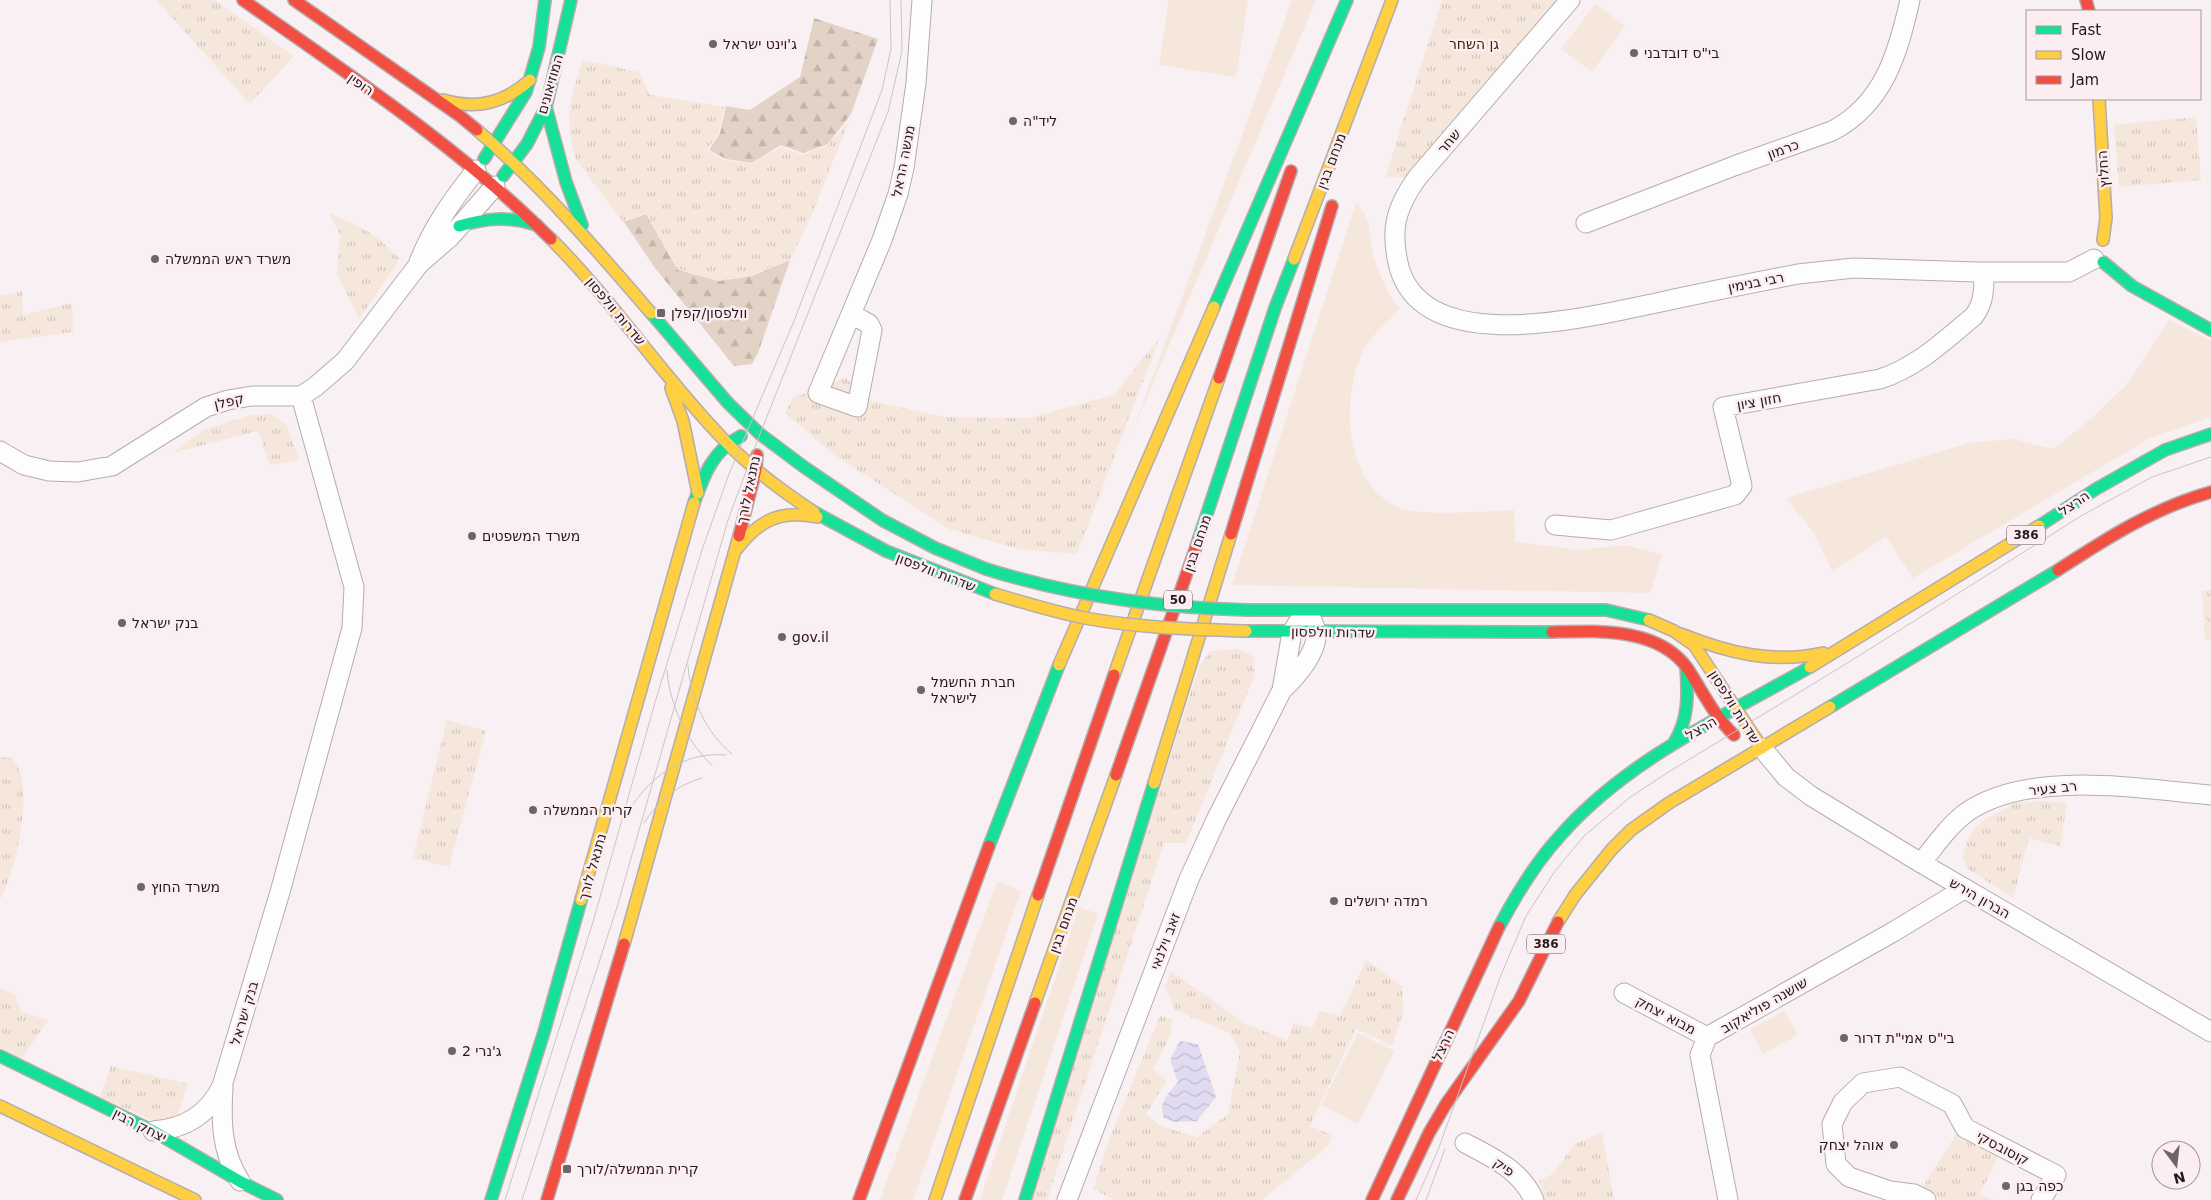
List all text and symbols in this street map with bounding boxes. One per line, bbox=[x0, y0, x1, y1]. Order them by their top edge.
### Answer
legend bbox=[2026, 10, 2201, 100]
text: Fast bbox=[2071, 21, 2101, 39]
place label: ג'וינט ישראל bbox=[723, 36, 797, 52]
park label: גן השחר bbox=[1449, 36, 1499, 52]
marker: ג'וינט ישראל bbox=[707, 38, 719, 50]
place label: בי"ס דובדבני bbox=[1644, 45, 1719, 61]
text: Slow bbox=[2071, 46, 2106, 64]
marker: בי"ס דובדבני bbox=[1628, 47, 1640, 59]
street label: המוזיאונים bbox=[534, 52, 566, 116]
street label: רופין bbox=[345, 70, 377, 98]
text: Jam bbox=[2070, 71, 2099, 89]
place label: ליד"ה bbox=[1023, 113, 1057, 129]
marker: ליד"ה bbox=[1007, 115, 1019, 127]
street label: מנשה הראל bbox=[888, 124, 918, 198]
street label: שחר bbox=[1434, 126, 1464, 156]
street label: מנחם בגין bbox=[1313, 131, 1349, 191]
street label: כרמון bbox=[1765, 136, 1801, 162]
street label: החלוץ bbox=[2094, 150, 2112, 188]
place label: משרד ראש הממשלה bbox=[165, 251, 291, 267]
marker: משרד ראש הממשלה bbox=[149, 253, 161, 265]
street label: רבי בנימין bbox=[1727, 269, 1785, 295]
street label: שדרות וולפסון bbox=[583, 274, 649, 348]
place label: וולפסון/קפלן bbox=[671, 305, 747, 321]
marker: וולפסון/קפלן bbox=[655, 307, 667, 319]
street label: חזון ציון bbox=[1735, 389, 1783, 413]
street label: קפלן bbox=[212, 390, 246, 412]
street label: נתנאל לורך bbox=[733, 454, 763, 526]
street label: הרצל bbox=[2056, 487, 2092, 519]
street label: מנחם בגין bbox=[1180, 513, 1214, 573]
road number: 386 bbox=[2007, 526, 2045, 544]
place label: משרד המשפטים bbox=[482, 528, 580, 544]
marker: משרד המשפטים bbox=[466, 530, 478, 542]
street label: שדרות וולפסון bbox=[894, 549, 978, 595]
road number: 50 bbox=[1164, 590, 1192, 610]
place label: בנק ישראל bbox=[132, 615, 198, 631]
marker: בנק ישראל bbox=[116, 617, 128, 629]
street label: שדרות וולפסון bbox=[1291, 623, 1375, 641]
place label: gov.il bbox=[792, 629, 829, 645]
marker: gov.il bbox=[776, 631, 788, 643]
street label: שדרות וולפסון bbox=[1706, 667, 1764, 747]
place label: חברת החשמל לישראל bbox=[931, 674, 1015, 706]
marker: חברת החשמל לישראל bbox=[915, 684, 927, 696]
street label: הרצל bbox=[1683, 713, 1719, 743]
street label: רב צעיר bbox=[2028, 778, 2078, 798]
place label: קרית הממשלה bbox=[543, 802, 633, 818]
marker: קרית הממשלה bbox=[527, 804, 539, 816]
street label: נתנאל לורך bbox=[575, 831, 609, 903]
street label: הברון הירש bbox=[1947, 874, 2013, 922]
place label: משרד החוץ bbox=[151, 879, 220, 895]
marker: משרד החוץ bbox=[135, 881, 147, 893]
place label: רמדה ירושלים bbox=[1344, 893, 1428, 909]
street label: מנחם בגין bbox=[1045, 895, 1081, 955]
marker: רמדה ירושלים bbox=[1328, 895, 1340, 907]
street label: זאב וילנאי bbox=[1147, 910, 1183, 972]
road number: 386 bbox=[1527, 934, 1565, 954]
street label: שושנה פוליאקוב bbox=[1718, 974, 1810, 1036]
street label: בנק ישראל bbox=[227, 979, 261, 1047]
street label: מבוא יצחק bbox=[1633, 993, 1699, 1037]
street label: הרצל bbox=[1429, 1027, 1457, 1063]
place label: בי"ס אמי"ת דרור bbox=[1854, 1030, 1955, 1046]
marker: בי"ס אמי"ת דרור bbox=[1838, 1032, 1850, 1044]
place label: ג'נרי 2 bbox=[462, 1043, 502, 1059]
marker: ג'נרי 2 bbox=[446, 1045, 458, 1057]
street label: יצחק רבין bbox=[111, 1105, 169, 1145]
street label: קוסובסקי bbox=[1974, 1128, 2032, 1168]
place label: אוהל יצחק bbox=[1819, 1137, 1884, 1153]
marker: אוהל יצחק bbox=[1888, 1139, 1900, 1151]
north arrow bbox=[2151, 1140, 2201, 1190]
street label: פיק bbox=[1490, 1154, 1518, 1180]
place label: קרית הממשלה/לורך bbox=[577, 1161, 699, 1177]
marker: קרית הממשלה/לורך bbox=[561, 1163, 573, 1175]
text: N bbox=[2172, 1168, 2187, 1187]
place label: כפה בגן bbox=[2016, 1178, 2063, 1194]
marker: כפה בגן bbox=[2000, 1180, 2012, 1192]

